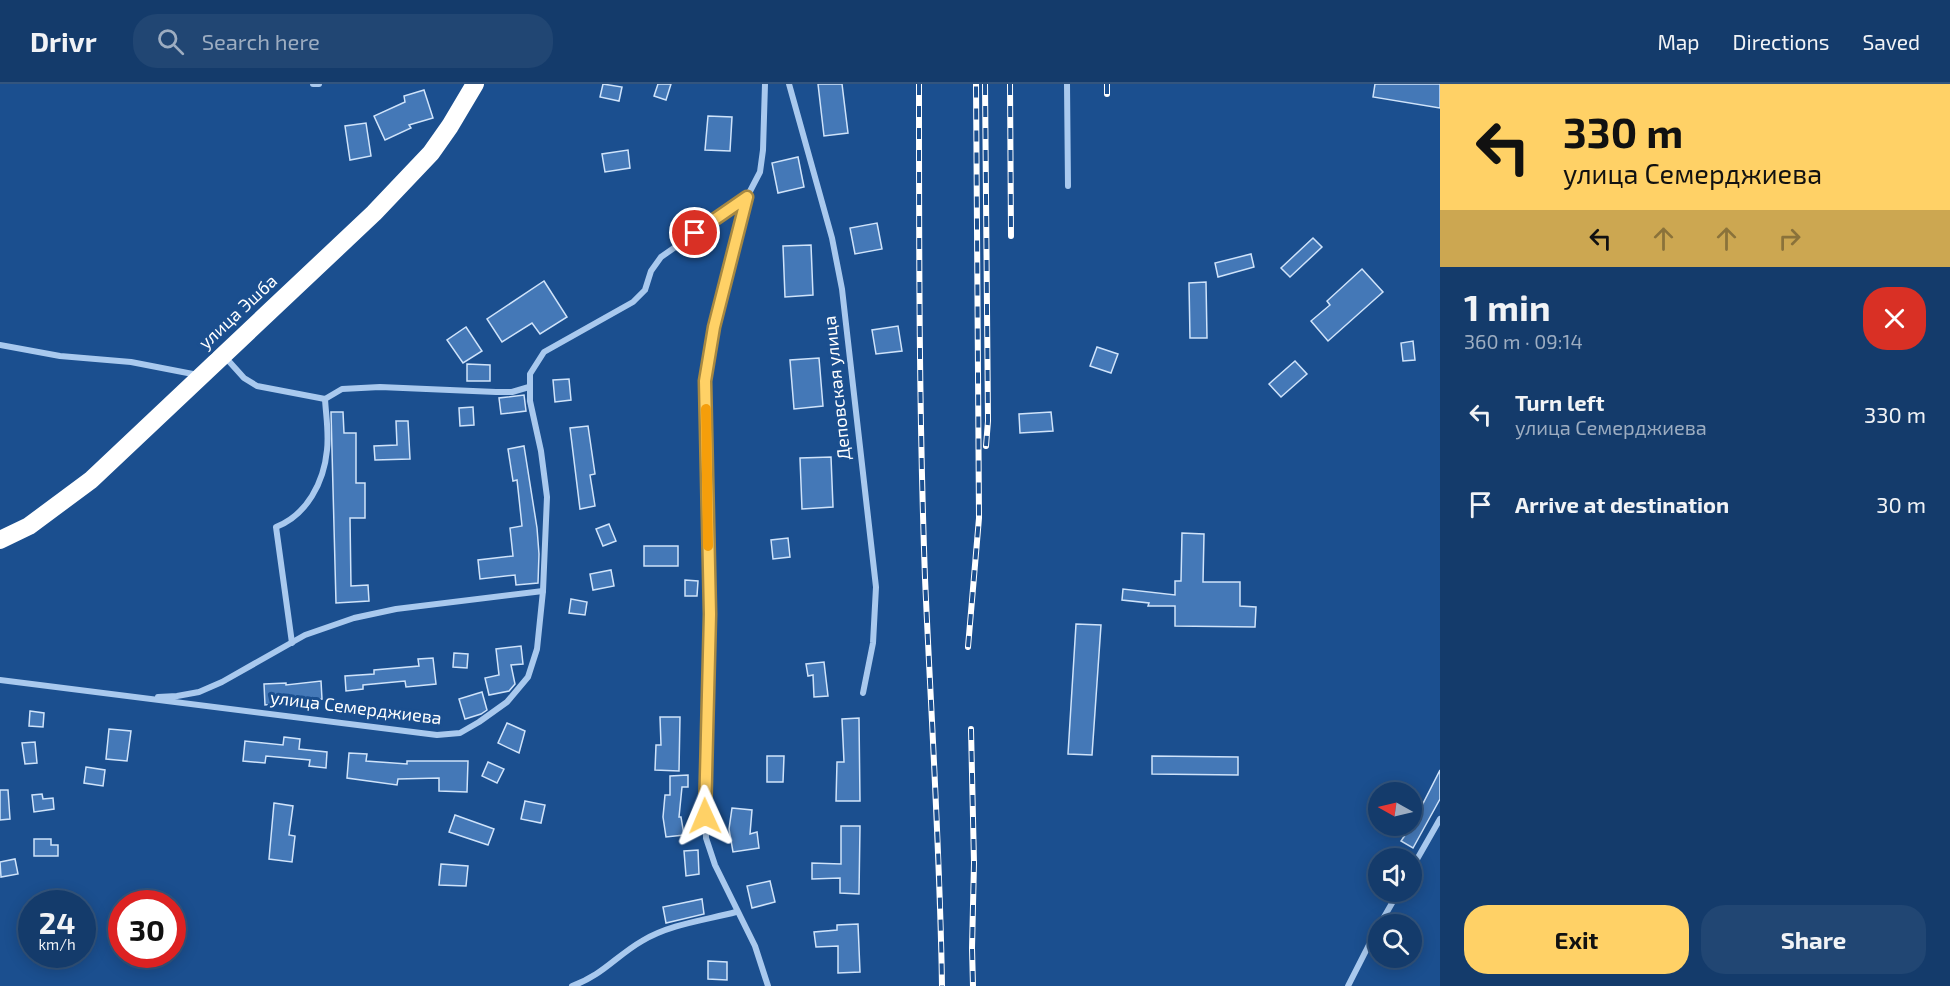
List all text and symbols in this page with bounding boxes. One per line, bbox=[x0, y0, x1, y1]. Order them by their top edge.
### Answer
search box bbox=[133, 14, 553, 68]
text: Drivr bbox=[30, 24, 97, 58]
icon: search bbox=[154, 25, 187, 58]
text: Search here bbox=[202, 28, 320, 54]
text: Map bbox=[1657, 29, 1700, 54]
text: Directions bbox=[1733, 29, 1829, 54]
text: Saved bbox=[1862, 29, 1920, 54]
text: 330 m bbox=[1563, 106, 1683, 156]
icon: left bbox=[1464, 108, 1542, 186]
text: улица Семерджиева bbox=[1563, 157, 1822, 189]
pin bbox=[669, 207, 720, 258]
icon: arrive bbox=[678, 216, 711, 249]
icon: left bbox=[1584, 222, 1617, 255]
icon: ahead bbox=[1647, 222, 1680, 255]
icon: ahead bbox=[1710, 222, 1743, 255]
icon: right bbox=[1773, 222, 1806, 255]
street label: улица Эшба bbox=[193, 269, 281, 353]
text: 1 min bbox=[1464, 285, 1551, 328]
button: close bbox=[1863, 287, 1926, 350]
street label: Деповская улица bbox=[817, 315, 855, 461]
text: 360 m · 09:14 bbox=[1464, 329, 1583, 353]
text: Turn left bbox=[1515, 389, 1604, 415]
icon: left bbox=[1464, 398, 1497, 431]
text: 330 m bbox=[1864, 401, 1926, 427]
text: улица Семерджиева bbox=[1515, 415, 1707, 439]
icon: arrive bbox=[1464, 488, 1497, 521]
text: Arrive at destination bbox=[1515, 491, 1729, 517]
text: 30 m bbox=[1876, 491, 1926, 517]
street label: улица Семерджиева bbox=[269, 686, 443, 728]
north arrow bbox=[1368, 782, 1422, 836]
map controls bbox=[1368, 782, 1422, 968]
position arrow bbox=[673, 784, 737, 848]
button: sound bbox=[1368, 848, 1422, 902]
speed limit sign: 30 bbox=[108, 890, 186, 968]
text: 24 bbox=[39, 904, 75, 940]
button: Exit bbox=[1464, 905, 1689, 974]
button: Share bbox=[1701, 905, 1926, 974]
button: search bbox=[1368, 914, 1422, 968]
text: km/h bbox=[38, 935, 76, 953]

